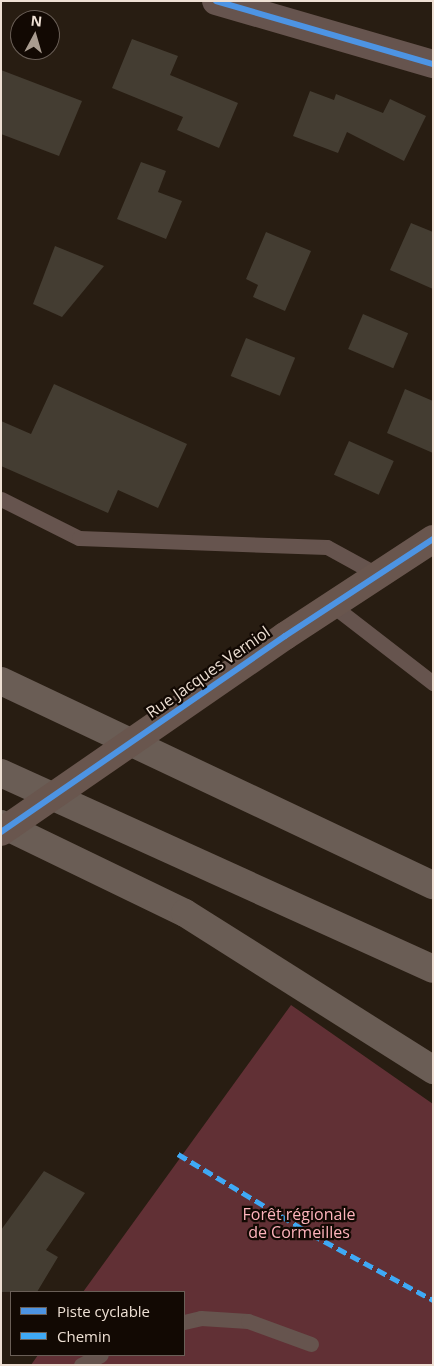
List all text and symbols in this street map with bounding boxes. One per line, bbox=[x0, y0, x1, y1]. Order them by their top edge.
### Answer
north arrow bbox=[10, 10, 60, 60]
text: N bbox=[30, 11, 43, 31]
street label: Rue Jacques Verniol bbox=[142, 622, 274, 722]
park label: Forêt régionale de Cormeilles bbox=[243, 1204, 355, 1242]
legend bbox=[10, 1291, 185, 1356]
text: Piste cyclable bbox=[57, 1301, 150, 1321]
text: Chemin bbox=[57, 1326, 111, 1346]

